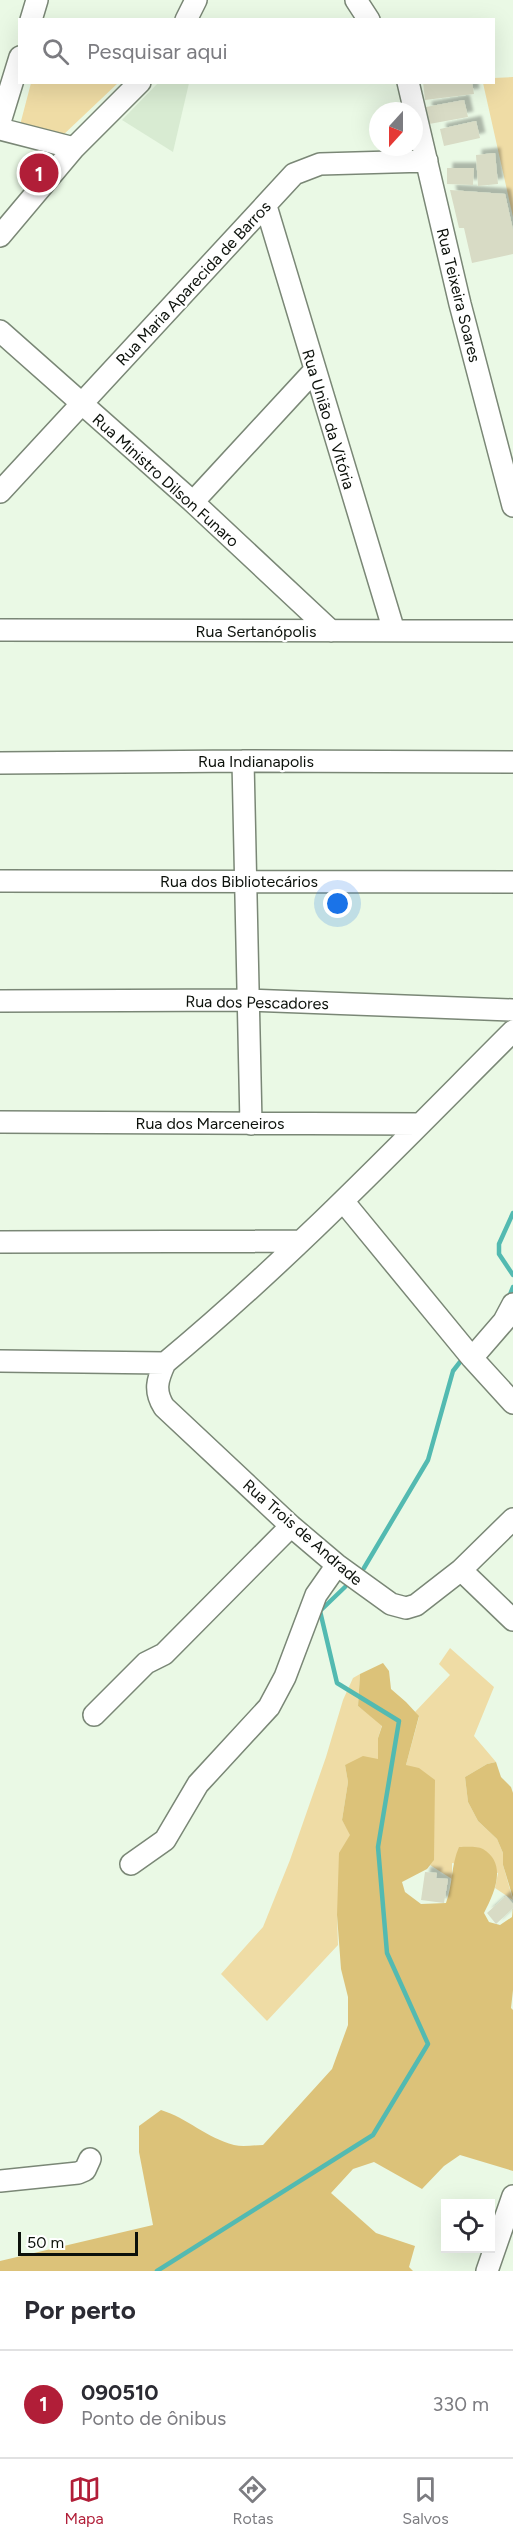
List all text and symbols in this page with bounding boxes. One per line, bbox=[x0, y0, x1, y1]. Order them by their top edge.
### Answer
search box bbox=[18, 18, 495, 84]
icon: search bbox=[39, 35, 72, 68]
text: Pesquisar aqui bbox=[87, 38, 228, 65]
north arrow bbox=[369, 102, 423, 156]
pin: 1 bbox=[20, 150, 58, 195]
street label: Rua Maria Aparecida de Barros bbox=[112, 197, 275, 370]
street label: Rua Teixeira Soares bbox=[433, 226, 484, 364]
street label: Rua União da Vitória bbox=[298, 347, 359, 491]
street label: Rua Ministro Dilson Funaro bbox=[89, 410, 243, 551]
street label: Rua Sertanópolis bbox=[196, 622, 316, 641]
street label: Rua Indianapolis bbox=[198, 752, 314, 771]
street label: Rua dos Bibliotecários bbox=[160, 872, 318, 891]
your location bbox=[323, 889, 352, 918]
street label: Rua dos Pescadores bbox=[185, 992, 329, 1013]
street label: Rua dos Marceneiros bbox=[135, 1114, 285, 1133]
street label: Rua Trois de Andrade bbox=[239, 1475, 366, 1590]
map controls bbox=[441, 2199, 495, 2253]
button: locate bbox=[441, 2199, 495, 2253]
scale bar bbox=[18, 2229, 138, 2256]
text: 50 m bbox=[27, 2233, 64, 2252]
text: Por perto bbox=[24, 2294, 136, 2326]
text: 090510 bbox=[81, 2379, 159, 2406]
text: 1 bbox=[39, 2392, 48, 2416]
text: 330 m bbox=[432, 2392, 489, 2416]
text: Ponto de ônibus bbox=[81, 2406, 226, 2430]
tab: Mapa bbox=[64, 2473, 104, 2528]
tab: Rotas bbox=[233, 2473, 273, 2528]
tab: Salvos bbox=[402, 2473, 449, 2528]

